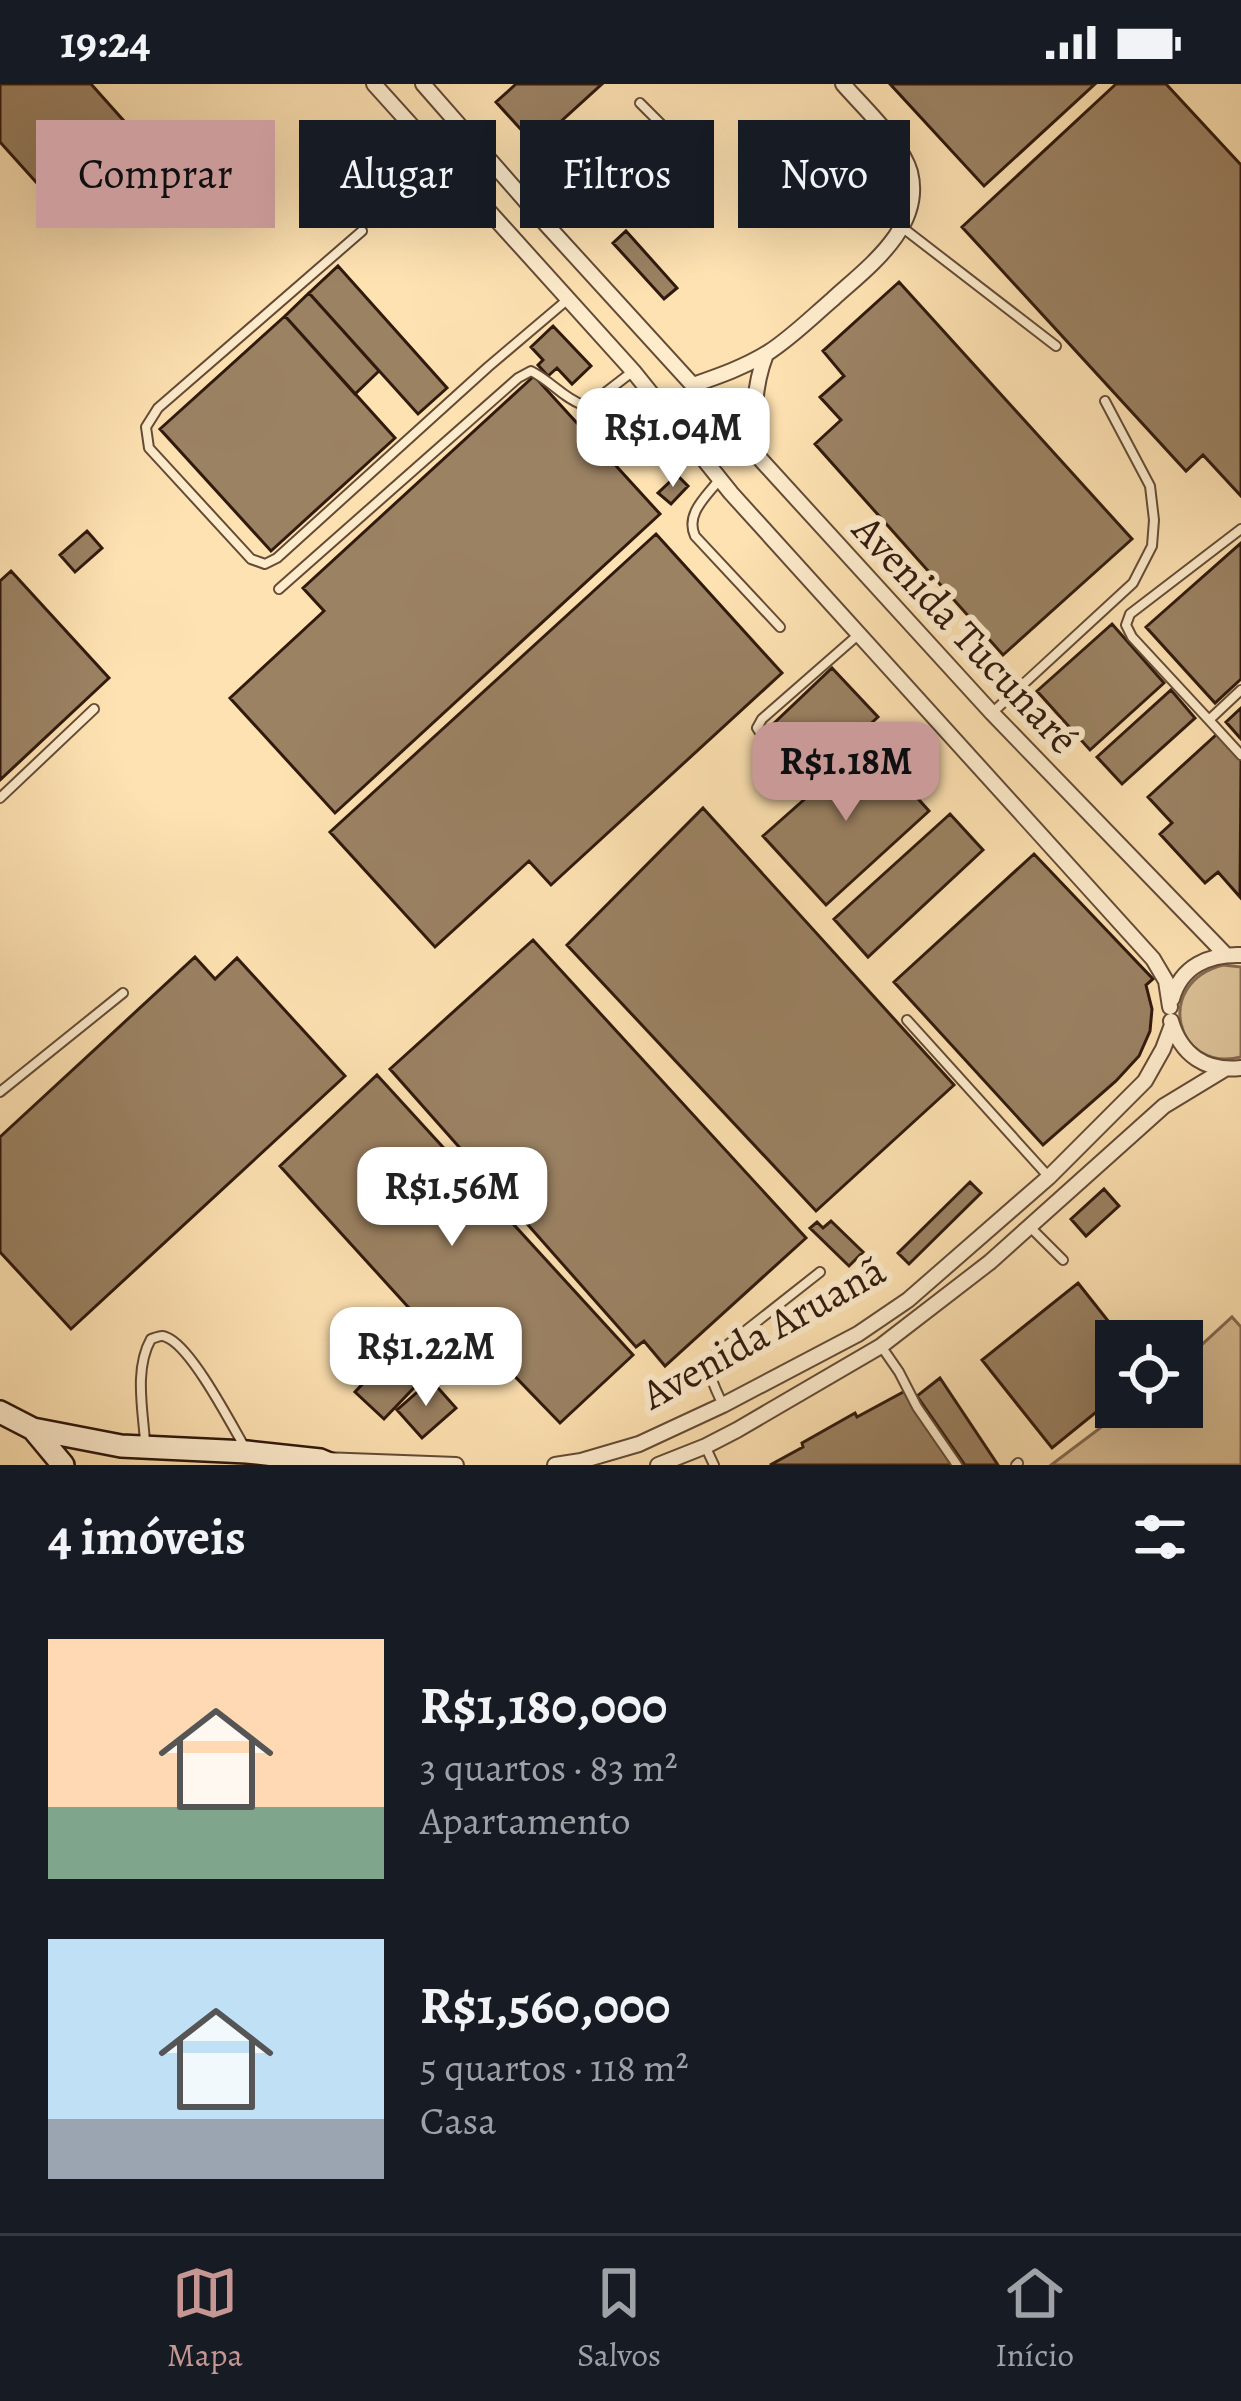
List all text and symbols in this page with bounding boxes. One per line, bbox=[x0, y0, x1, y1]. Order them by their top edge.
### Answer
text: 19:24 bbox=[60, 11, 151, 73]
chip: Comprar bbox=[36, 120, 275, 228]
chip: Alugar bbox=[299, 120, 496, 228]
chip: Filtros bbox=[520, 120, 714, 228]
chip: Novo bbox=[738, 120, 910, 228]
pin: R$1.04M bbox=[562, 388, 784, 490]
text: R$1.04M bbox=[604, 400, 742, 453]
street label: Avenida Tucunaré bbox=[840, 501, 1092, 766]
pin: R$1.18M bbox=[735, 722, 957, 824]
text: R$1.18M bbox=[779, 734, 913, 787]
pin: R$1.56M bbox=[341, 1147, 563, 1249]
text: R$1.56M bbox=[384, 1159, 520, 1212]
street label: Avenida Aruanã bbox=[630, 1241, 895, 1423]
pin: R$1.22M bbox=[315, 1307, 537, 1409]
text: R$1.22M bbox=[357, 1319, 495, 1372]
map controls bbox=[1095, 1320, 1203, 1428]
button: locate bbox=[1095, 1320, 1203, 1428]
text: 4 imóveis bbox=[48, 1502, 246, 1572]
icon: filters bbox=[1127, 1504, 1193, 1570]
text: R$1,180,000 bbox=[420, 1671, 668, 1741]
icon: home bbox=[144, 1687, 288, 1831]
text: 3 quartos · 83 m² bbox=[420, 1741, 678, 1794]
text: Apartamento bbox=[420, 1794, 630, 1847]
text: R$1,560,000 bbox=[420, 1971, 670, 2041]
icon: home bbox=[144, 1987, 288, 2131]
text: 5 quartos · 118 m² bbox=[420, 2041, 689, 2094]
text: Casa bbox=[420, 2094, 496, 2147]
tab: Mapa bbox=[167, 2260, 243, 2377]
tab: Salvos bbox=[577, 2260, 661, 2377]
tab: Início bbox=[995, 2260, 1074, 2377]

